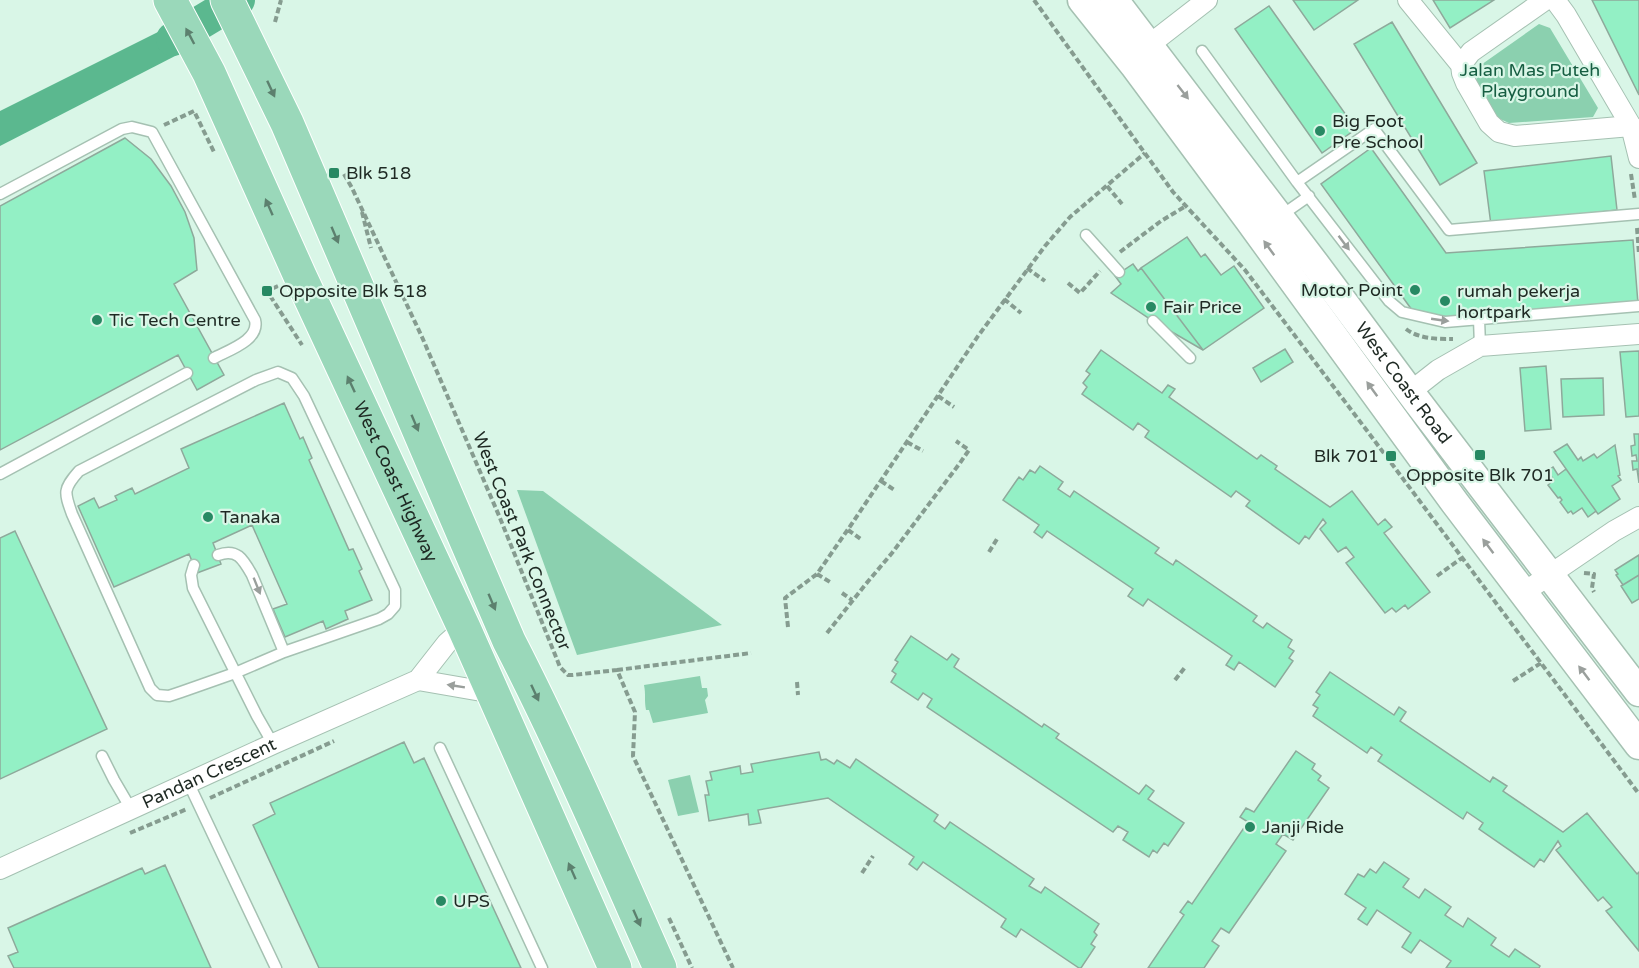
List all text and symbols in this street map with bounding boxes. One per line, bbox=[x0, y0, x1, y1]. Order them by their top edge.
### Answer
one-way arrow bbox=[185, 28, 194, 45]
park label: Jalan Mas Puteh Playground bbox=[1460, 59, 1600, 102]
one-way arrow bbox=[267, 80, 276, 97]
one-way arrow bbox=[1177, 84, 1190, 100]
place label: Big Foot Pre School bbox=[1332, 110, 1423, 153]
marker: Big Foot Pre School bbox=[1313, 124, 1327, 138]
place label: Blk 518 bbox=[346, 162, 411, 184]
marker: Blk 518 bbox=[327, 166, 341, 180]
one-way arrow bbox=[264, 198, 274, 216]
one-way arrow bbox=[330, 227, 340, 245]
one-way arrow bbox=[1338, 235, 1350, 251]
one-way arrow bbox=[1263, 240, 1275, 256]
place label: Motor Point bbox=[1301, 279, 1403, 301]
place label: Opposite Blk 518 bbox=[279, 280, 427, 302]
place label: rumah pekerja hortpark bbox=[1457, 280, 1580, 323]
marker: Motor Point bbox=[1408, 283, 1422, 297]
marker: Opposite Blk 518 bbox=[260, 284, 274, 298]
marker: rumah pekerja hortpark bbox=[1438, 294, 1452, 308]
place label: Fair Price bbox=[1163, 296, 1242, 318]
marker: Fair Price bbox=[1144, 300, 1158, 314]
place label: Tic Tech Centre bbox=[109, 309, 241, 331]
marker: Tic Tech Centre bbox=[90, 313, 104, 327]
one-way arrow bbox=[1431, 316, 1450, 325]
street label: West Coast Road bbox=[1351, 318, 1456, 448]
one-way arrow bbox=[346, 376, 355, 393]
one-way arrow bbox=[1366, 382, 1378, 398]
street label: West Coast Highway bbox=[349, 398, 443, 566]
one-way arrow bbox=[410, 414, 419, 431]
street label: West Coast Park Connector bbox=[468, 429, 576, 654]
place label: Blk 701 bbox=[1314, 445, 1379, 467]
marker: Opposite Blk 701 bbox=[1473, 448, 1487, 462]
marker: Blk 701 bbox=[1384, 449, 1398, 463]
place label: Opposite Blk 701 bbox=[1406, 464, 1554, 486]
place label: Tanaka bbox=[220, 506, 280, 528]
marker: Tanaka bbox=[201, 510, 215, 524]
one-way arrow bbox=[1481, 538, 1494, 554]
one-way arrow bbox=[252, 578, 262, 596]
one-way arrow bbox=[487, 593, 496, 610]
one-way arrow bbox=[1579, 666, 1591, 681]
one-way arrow bbox=[446, 681, 465, 690]
one-way arrow bbox=[530, 685, 539, 702]
street label: Pandan Crescent bbox=[139, 733, 280, 813]
place label: Janji Ride bbox=[1262, 816, 1344, 838]
marker: Janji Ride bbox=[1243, 820, 1257, 834]
one-way arrow bbox=[567, 862, 576, 879]
place label: UPS bbox=[453, 890, 490, 912]
marker: UPS bbox=[434, 894, 448, 908]
one-way arrow bbox=[633, 909, 642, 926]

